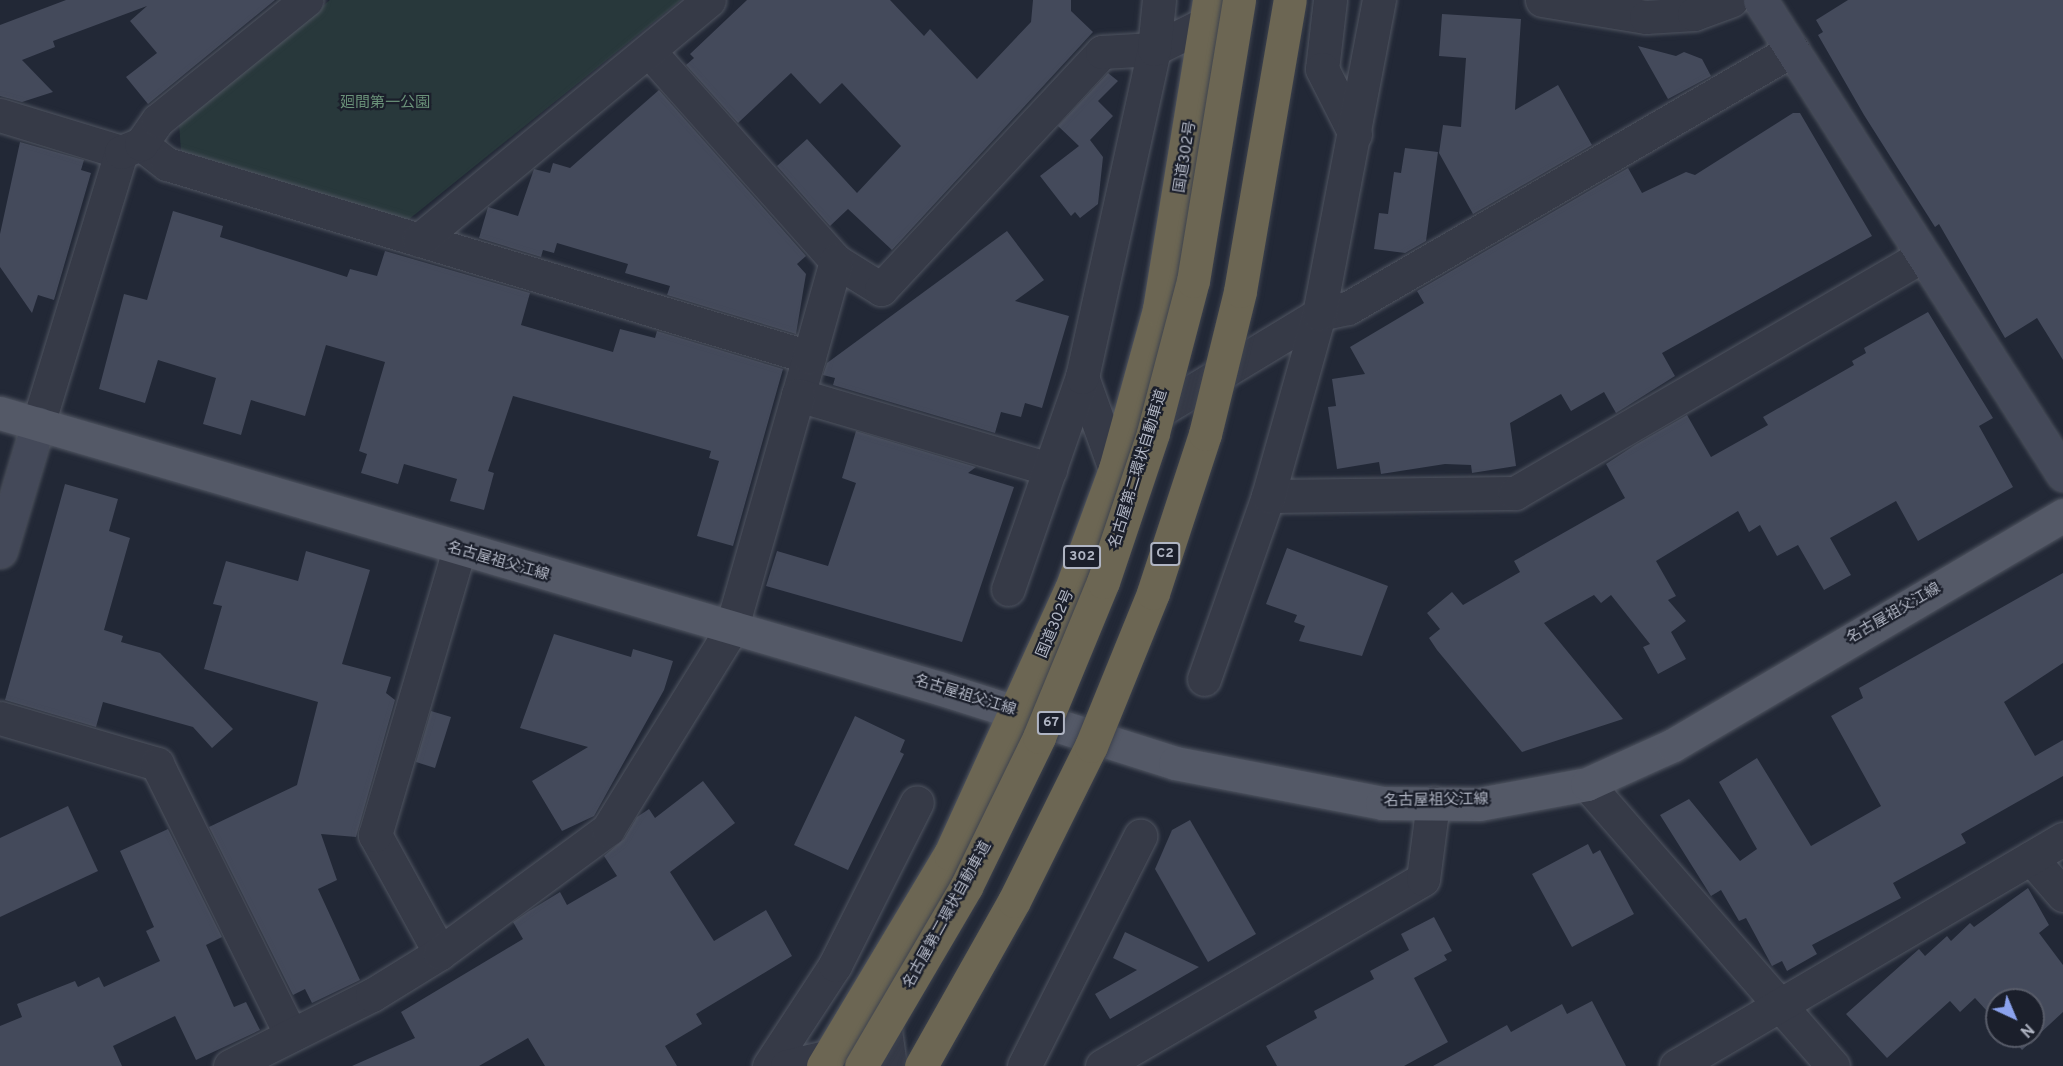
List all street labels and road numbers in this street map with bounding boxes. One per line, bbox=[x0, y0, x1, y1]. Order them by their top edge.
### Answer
street label: 国道302号 bbox=[1171, 120, 1201, 194]
street label: 名古屋第二環状自動車道 bbox=[1106, 387, 1172, 551]
street label: 名古屋祖父江線 bbox=[445, 539, 551, 585]
road number: C2 bbox=[1150, 543, 1180, 565]
road number: 302 bbox=[1062, 546, 1102, 568]
street label: 名古屋祖父江線 bbox=[1844, 580, 1944, 648]
street label: 国道302号 bbox=[1034, 587, 1078, 661]
street label: 名古屋祖父江線 bbox=[912, 672, 1018, 720]
road number: 67 bbox=[1036, 712, 1066, 734]
street label: 名古屋祖父江線 bbox=[1383, 791, 1489, 811]
street label: 名古屋第二環状自動車道 bbox=[900, 838, 996, 992]

